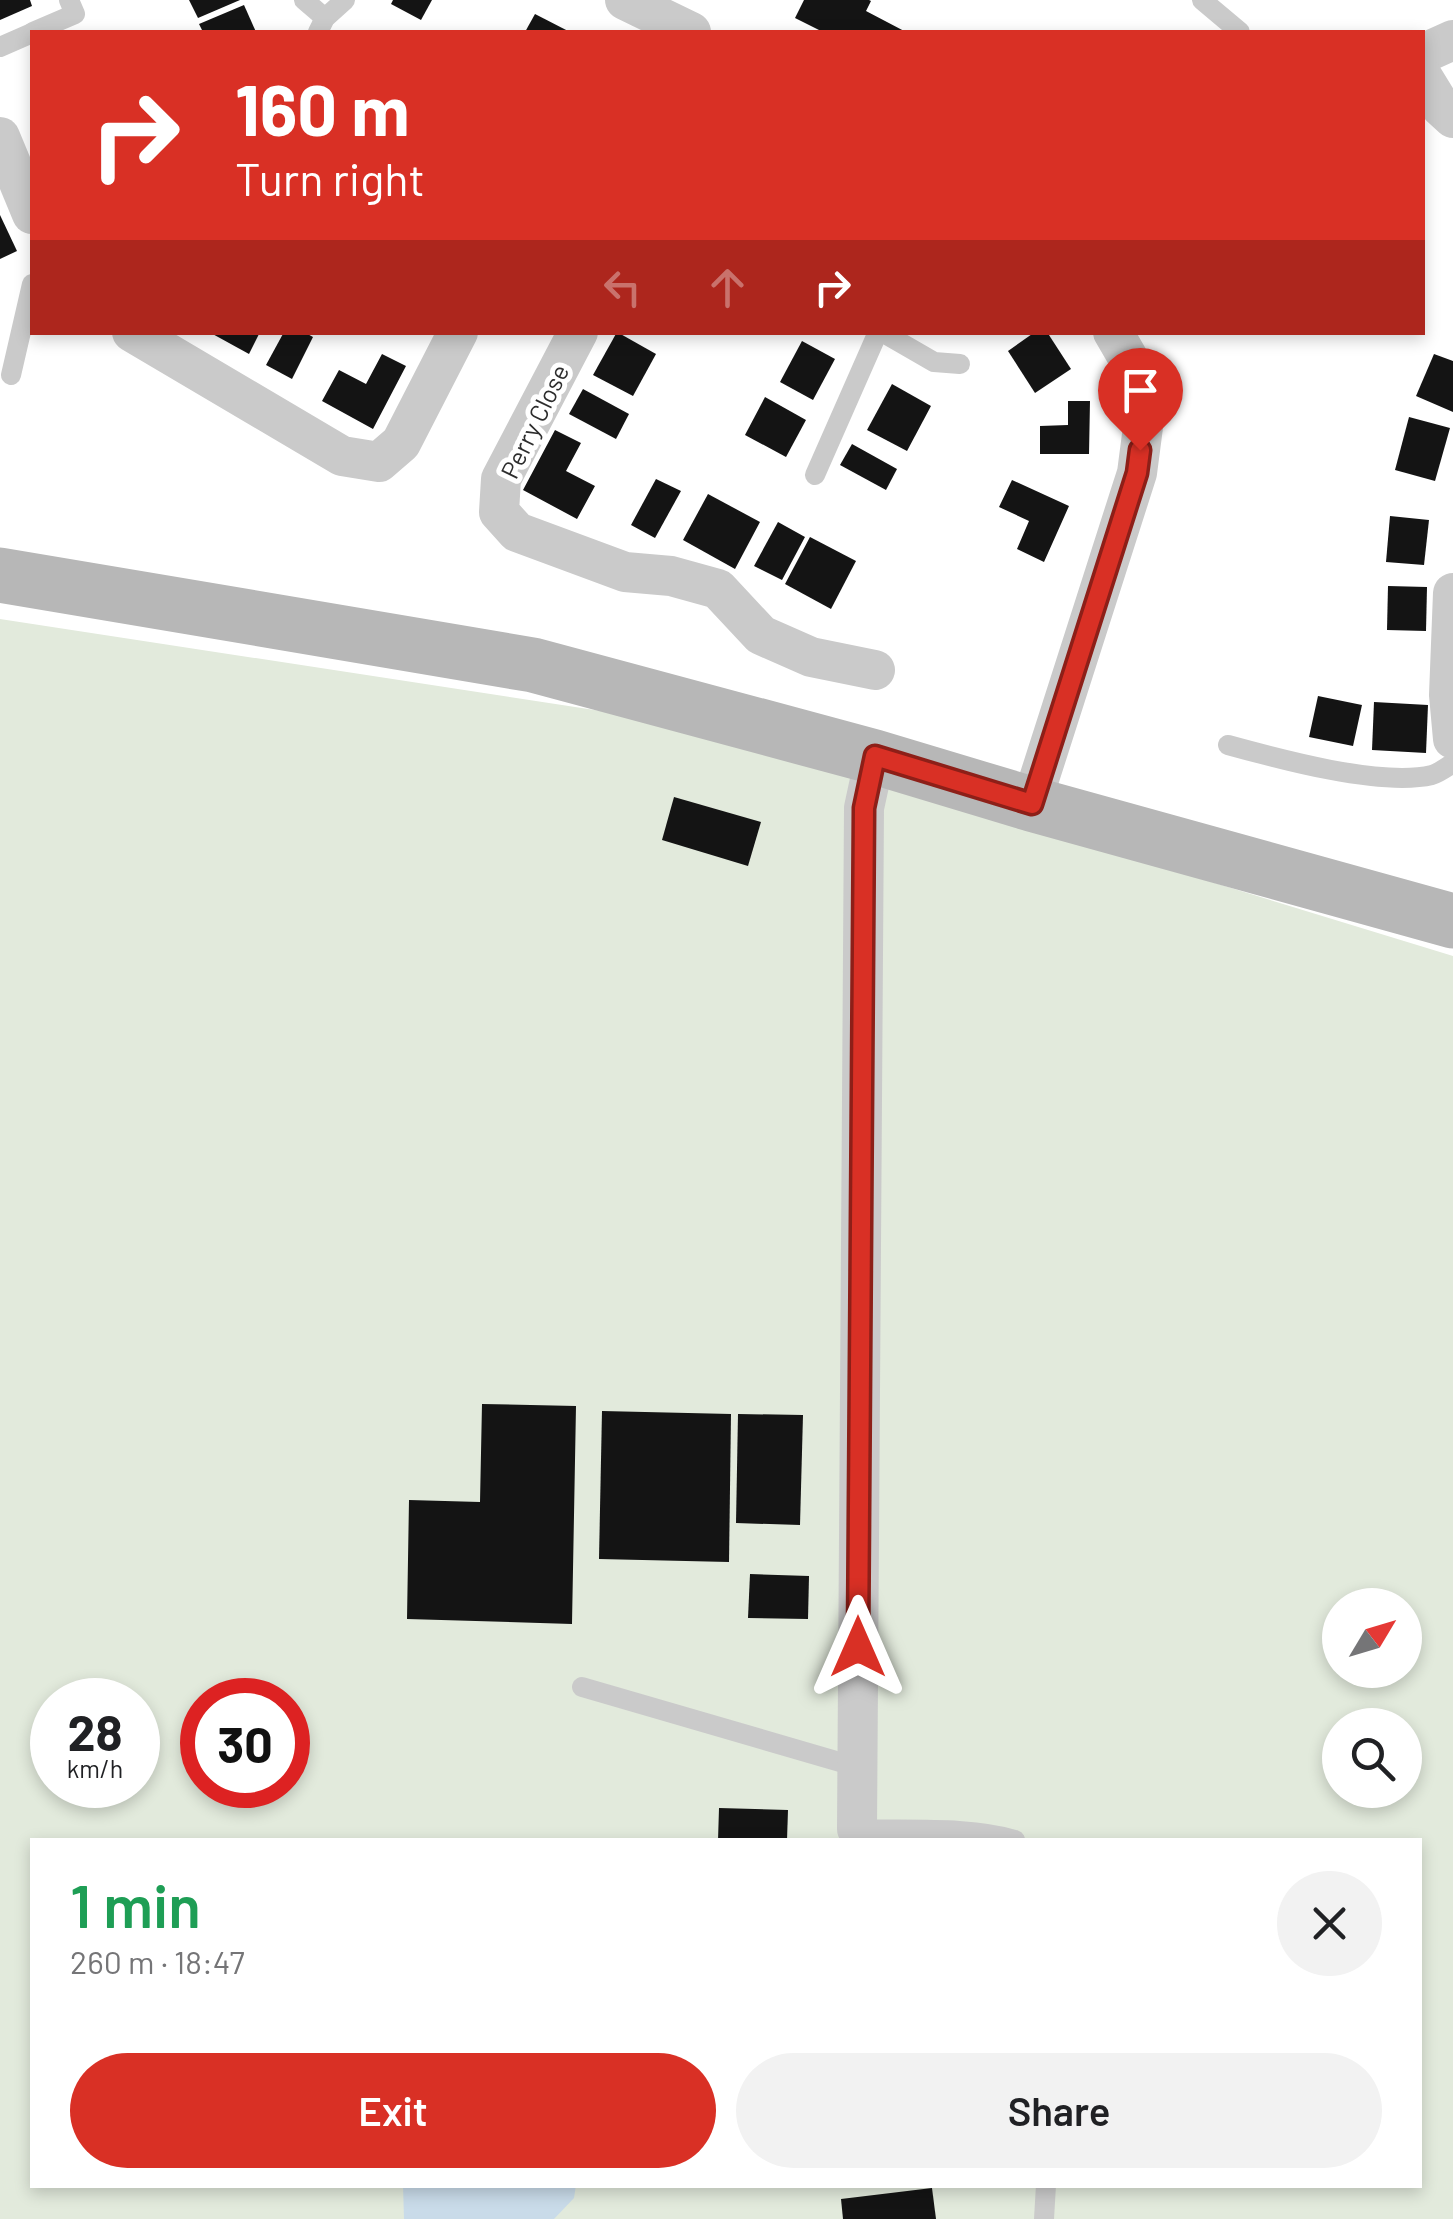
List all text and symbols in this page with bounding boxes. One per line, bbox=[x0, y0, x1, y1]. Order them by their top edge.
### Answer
text: 160 m bbox=[235, 66, 410, 150]
icon: right bbox=[70, 70, 200, 200]
text: Turn right bbox=[235, 151, 425, 205]
icon: left bbox=[595, 260, 650, 315]
icon: ahead bbox=[700, 260, 755, 315]
icon: right bbox=[805, 260, 860, 315]
pin bbox=[1098, 348, 1183, 451]
street label: Perry Close bbox=[494, 359, 574, 483]
icon: arrive bbox=[1113, 363, 1168, 418]
north arrow bbox=[1322, 1588, 1422, 1688]
map controls bbox=[1322, 1588, 1422, 1808]
position arrow bbox=[806, 1595, 910, 1699]
speed limit sign: 30 bbox=[180, 1678, 310, 1808]
text: 28 bbox=[67, 1701, 123, 1761]
button: search bbox=[1322, 1708, 1422, 1808]
text: km/h bbox=[67, 1753, 123, 1783]
text: 1 min bbox=[70, 1868, 201, 1940]
button: close bbox=[1277, 1871, 1382, 1976]
text: 260 m · 18:47 bbox=[70, 1942, 245, 1980]
button: Exit bbox=[70, 2053, 716, 2168]
button: Share bbox=[736, 2053, 1382, 2168]

